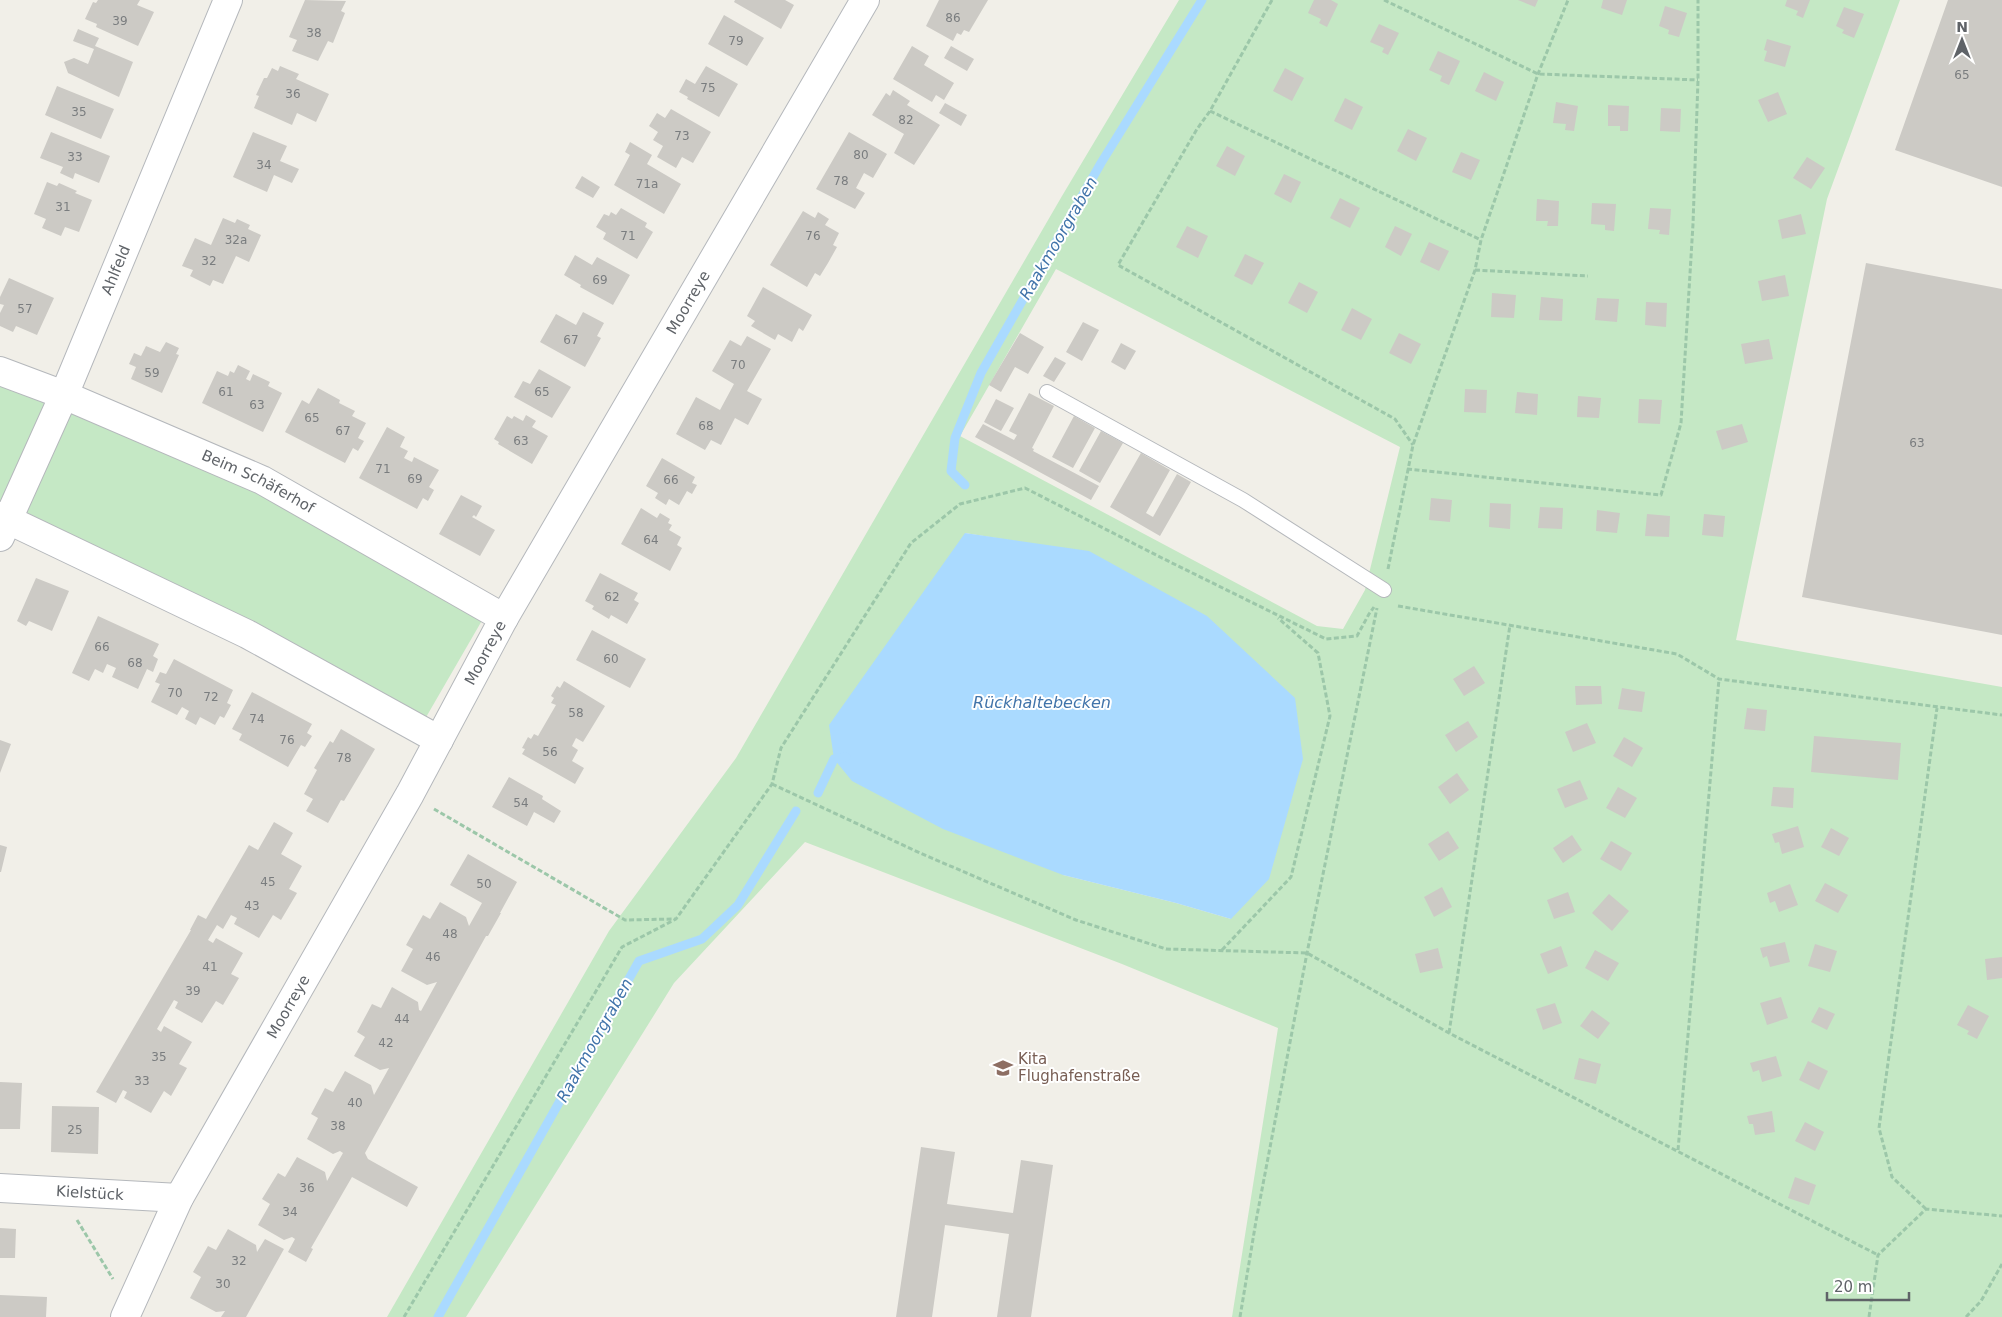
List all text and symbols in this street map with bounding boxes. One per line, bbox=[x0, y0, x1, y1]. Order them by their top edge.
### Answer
house number: 86 bbox=[945, 11, 961, 25]
house number: 39 bbox=[112, 14, 128, 28]
north arrow bbox=[1937, 15, 1987, 65]
text: N bbox=[1956, 19, 1968, 35]
house number: 38 bbox=[306, 26, 322, 40]
house number: 79 bbox=[728, 34, 744, 48]
house number: 65 bbox=[1954, 68, 1970, 82]
house number: 75 bbox=[700, 81, 716, 95]
house number: 36 bbox=[285, 87, 301, 101]
house number: 35 bbox=[71, 105, 87, 119]
house number: 82 bbox=[898, 113, 914, 127]
house number: 73 bbox=[674, 129, 690, 143]
house number: 80 bbox=[853, 148, 869, 162]
house number: 33 bbox=[67, 150, 83, 164]
house number: 34 bbox=[256, 158, 272, 172]
house number: 78 bbox=[833, 174, 849, 188]
water label: Raakmoorgraben bbox=[1016, 174, 1101, 303]
house number: 71a bbox=[636, 177, 658, 191]
house number: 31 bbox=[55, 200, 71, 214]
house number: 71 bbox=[620, 229, 636, 243]
house number: 76 bbox=[805, 229, 821, 243]
house number: 32a bbox=[225, 233, 247, 247]
street label: Ahlfeld bbox=[98, 243, 134, 298]
house number: 32 bbox=[201, 254, 217, 268]
street label: Moorreye bbox=[663, 268, 714, 337]
house number: 69 bbox=[592, 273, 608, 287]
house number: 57 bbox=[17, 302, 33, 316]
house number: 67 bbox=[563, 333, 579, 347]
house number: 70 bbox=[730, 358, 746, 372]
house number: 59 bbox=[144, 366, 160, 380]
house number: 61 bbox=[218, 385, 234, 399]
house number: 65 bbox=[534, 385, 550, 399]
house number: 63 bbox=[249, 398, 265, 412]
house number: 65 bbox=[304, 411, 320, 425]
house number: 68 bbox=[698, 419, 714, 433]
house number: 67 bbox=[335, 424, 351, 438]
house number: 63 bbox=[513, 434, 529, 448]
house number: 63 bbox=[1909, 436, 1925, 450]
street label: Beim Schäferhof bbox=[199, 446, 318, 517]
house number: 71 bbox=[375, 462, 391, 476]
house number: 69 bbox=[407, 472, 423, 486]
house number: 66 bbox=[663, 473, 679, 487]
house number: 64 bbox=[643, 533, 659, 547]
house number: 62 bbox=[604, 590, 620, 604]
street label: Moorreye bbox=[461, 618, 510, 688]
house number: 66 bbox=[94, 640, 110, 654]
house number: 60 bbox=[603, 652, 619, 666]
house number: 68 bbox=[127, 656, 143, 670]
house number: 70 bbox=[167, 686, 183, 700]
house number: 72 bbox=[203, 690, 219, 704]
water label: Rückhaltebecken bbox=[973, 693, 1111, 712]
house number: 58 bbox=[568, 706, 584, 720]
house number: 74 bbox=[249, 712, 265, 726]
house number: 76 bbox=[279, 733, 295, 747]
house number: 56 bbox=[542, 745, 558, 759]
house number: 78 bbox=[336, 751, 352, 765]
house number: 54 bbox=[513, 796, 529, 810]
house number: 45 bbox=[260, 875, 276, 889]
house number: 50 bbox=[476, 877, 492, 891]
house number: 43 bbox=[244, 899, 260, 913]
house number: 48 bbox=[442, 927, 458, 941]
house number: 46 bbox=[425, 950, 441, 964]
house number: 41 bbox=[202, 960, 218, 974]
street label: Moorreye bbox=[263, 972, 314, 1042]
water label: Raakmoorgraben bbox=[553, 975, 636, 1105]
house number: 39 bbox=[185, 984, 201, 998]
house number: 44 bbox=[394, 1012, 410, 1026]
house number: 42 bbox=[378, 1036, 394, 1050]
house number: 35 bbox=[151, 1050, 167, 1064]
place label: Kita Flughafenstraße bbox=[1018, 1050, 1140, 1085]
school or university icon: Kita Flughafenstraße bbox=[992, 1057, 1014, 1079]
house number: 33 bbox=[134, 1074, 150, 1088]
house number: 40 bbox=[347, 1096, 363, 1110]
house number: 38 bbox=[330, 1119, 346, 1133]
house number: 25 bbox=[67, 1123, 83, 1137]
house number: 36 bbox=[299, 1181, 315, 1195]
street label: Kielstück bbox=[56, 1182, 124, 1204]
house number: 34 bbox=[282, 1205, 298, 1219]
house number: 32 bbox=[231, 1254, 247, 1268]
scale bar bbox=[1827, 1270, 1910, 1302]
house number: 30 bbox=[215, 1277, 231, 1291]
text: 20 m bbox=[1834, 1278, 1872, 1296]

